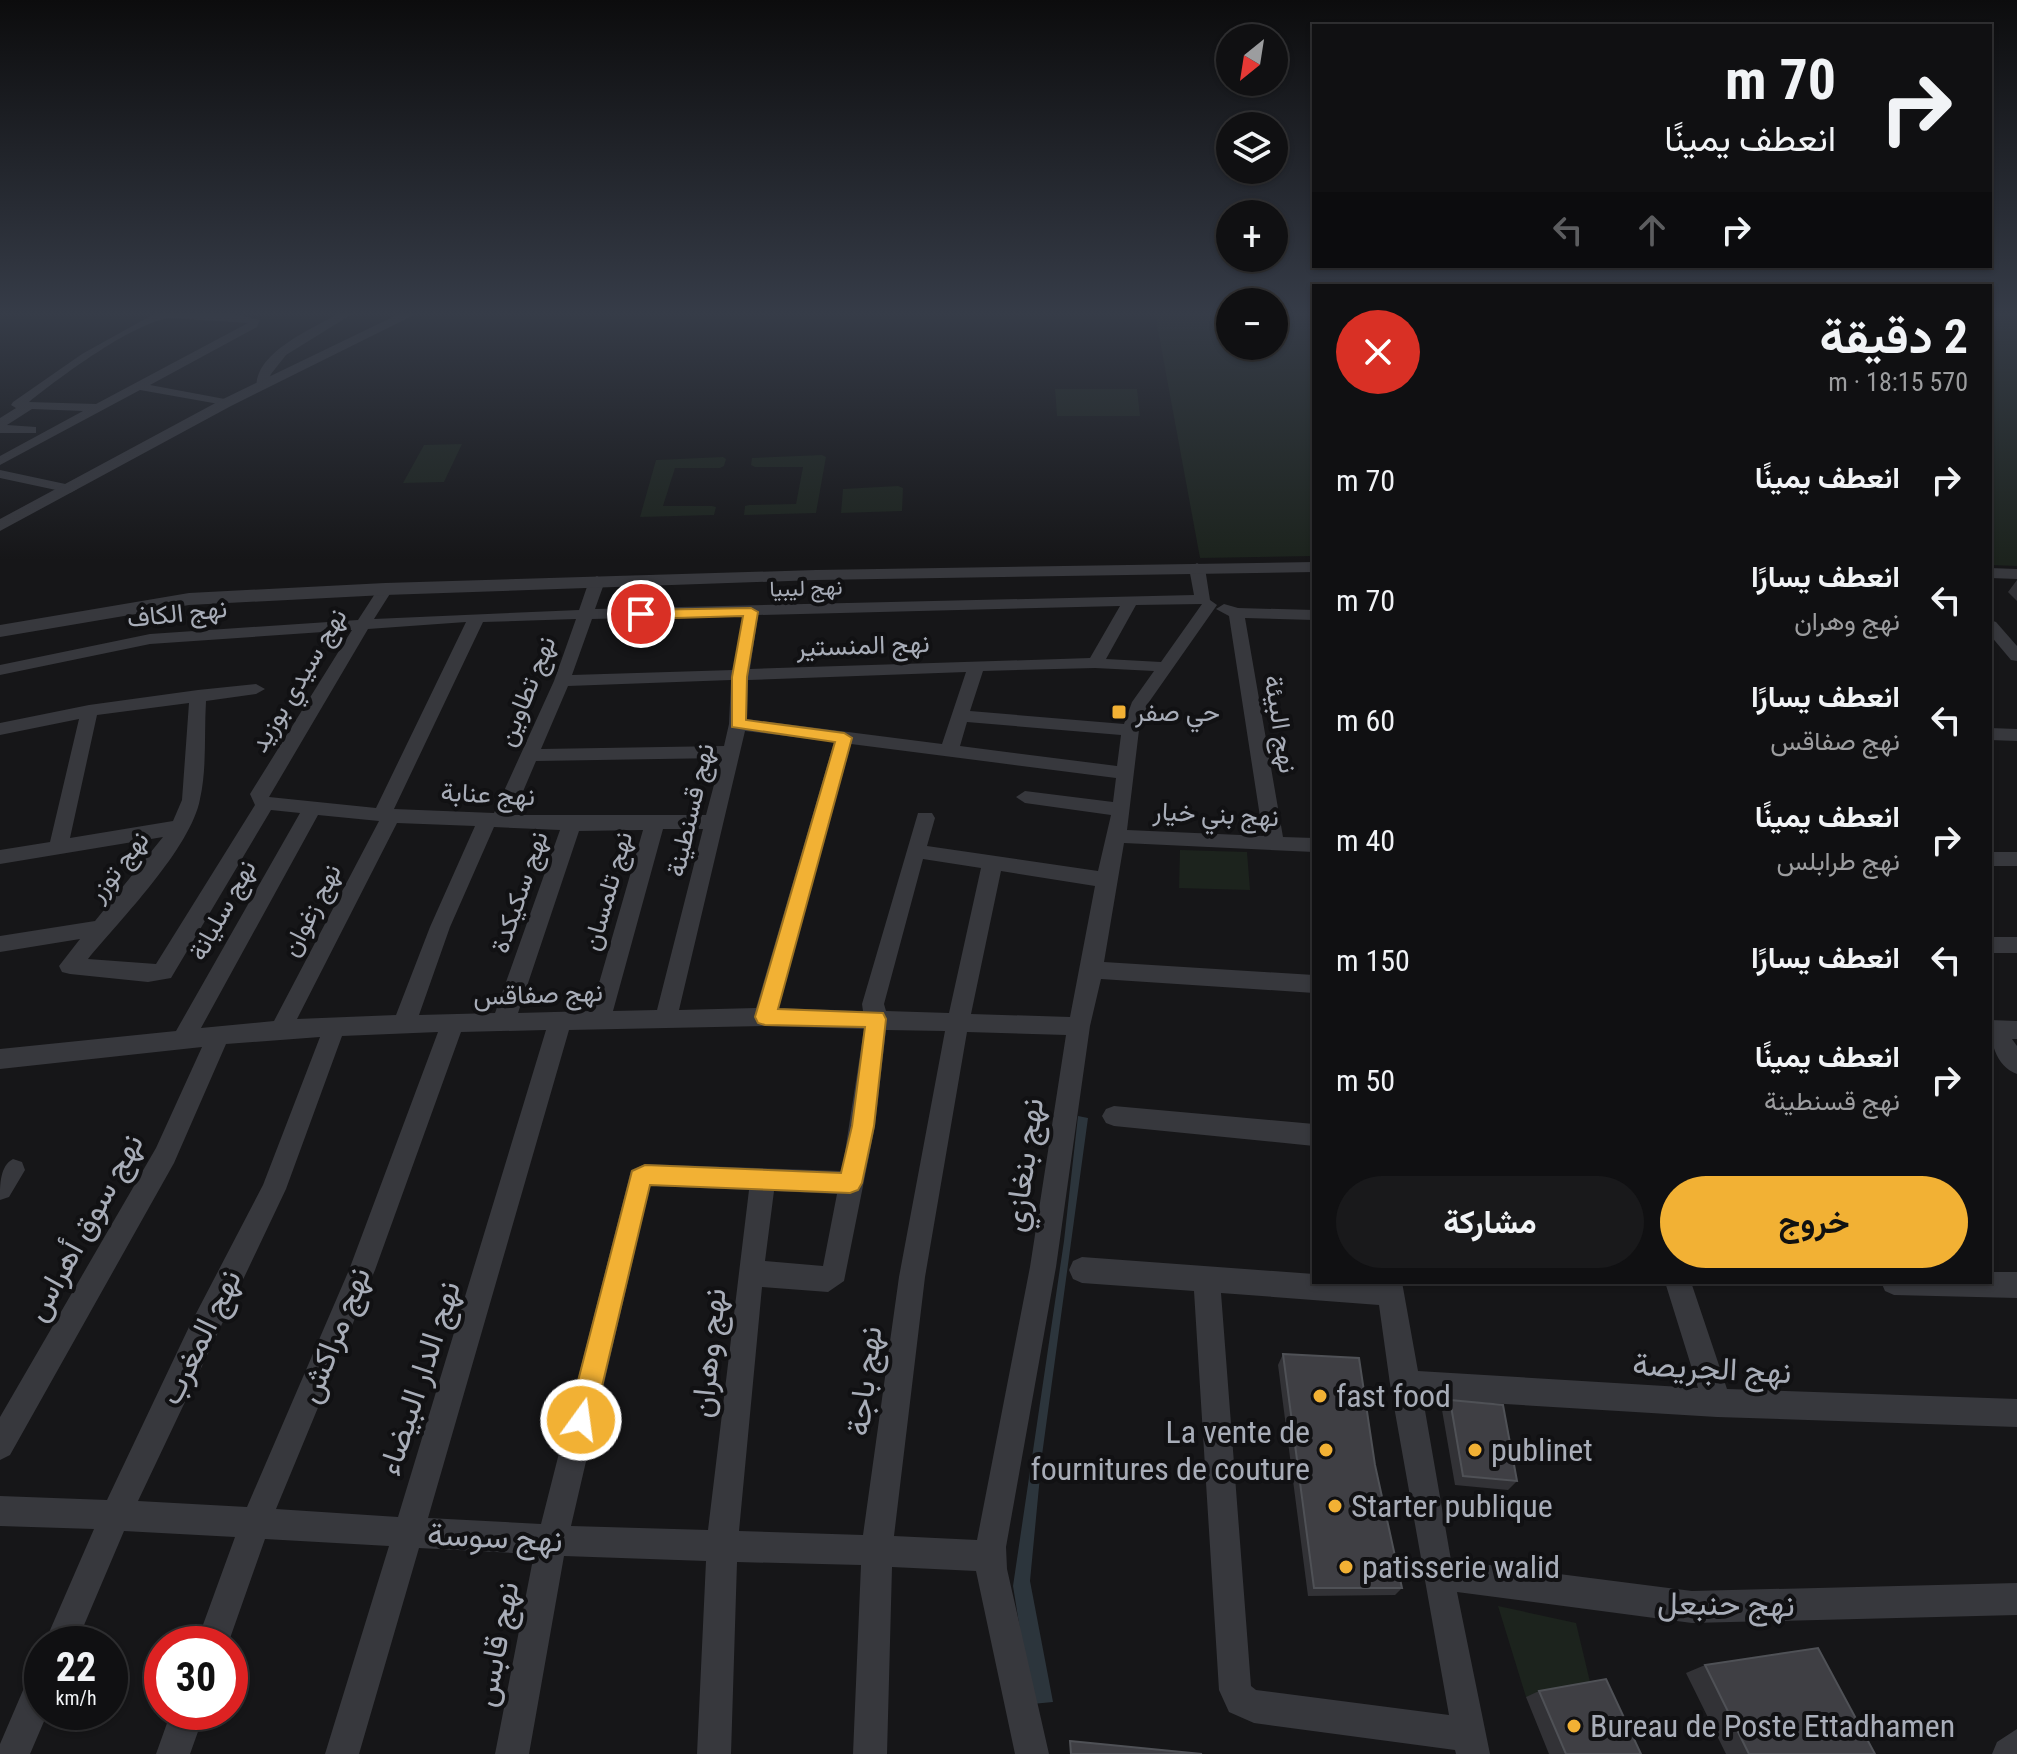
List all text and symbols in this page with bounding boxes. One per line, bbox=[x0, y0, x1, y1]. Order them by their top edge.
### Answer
north arrow bbox=[1216, 24, 1288, 96]
map controls bbox=[1216, 24, 1288, 360]
text: 70 m bbox=[1725, 47, 1836, 113]
icon: right bbox=[1864, 56, 1968, 160]
button: layers bbox=[1216, 112, 1288, 184]
text: انعطف يمينًا bbox=[1664, 118, 1836, 160]
button: + bbox=[1216, 200, 1288, 272]
icon: left bbox=[1546, 208, 1590, 252]
icon: ahead bbox=[1630, 208, 1674, 252]
icon: right bbox=[1714, 208, 1758, 252]
button: − bbox=[1216, 288, 1288, 360]
text: 2 دقيقة bbox=[1819, 308, 1968, 365]
button: close bbox=[1336, 310, 1420, 394]
text: 570 m · 18:15 bbox=[1828, 367, 1968, 397]
icon: right bbox=[1924, 458, 1968, 502]
text: انعطف يمينًا bbox=[1755, 460, 1900, 495]
text: 70 m bbox=[1336, 463, 1395, 498]
text: انعطف يسارًا bbox=[1751, 559, 1900, 594]
street label: نهج ليبيا bbox=[769, 574, 843, 604]
icon: left bbox=[1924, 578, 1968, 622]
pin bbox=[607, 580, 675, 648]
text: 70 m bbox=[1336, 583, 1395, 618]
icon: arrive bbox=[619, 592, 663, 636]
street label: نهج الكاف bbox=[126, 593, 229, 636]
street label: نهج سيدي بوزيد bbox=[243, 603, 358, 760]
text: نهج وهران bbox=[1794, 606, 1900, 636]
street label: نهج المنستير bbox=[795, 628, 930, 665]
street label: نهج تطاوين bbox=[490, 632, 564, 751]
street label: نهج البيئة bbox=[1255, 673, 1304, 776]
text: انعطف يسارًا bbox=[1751, 679, 1900, 714]
place label: حي صفر bbox=[1134, 697, 1220, 733]
icon: left bbox=[1924, 698, 1968, 742]
marker: حي صفر bbox=[1110, 703, 1128, 721]
text: 60 m bbox=[1336, 703, 1395, 738]
text: نهج صفاقس bbox=[1770, 726, 1900, 756]
street label: نهج قسنطينة bbox=[660, 740, 723, 880]
street label: نهج عنابة bbox=[440, 777, 536, 814]
street label: نهج بني خيار bbox=[1151, 796, 1280, 838]
text: انعطف يمينًا bbox=[1755, 799, 1900, 834]
icon: right bbox=[1924, 818, 1968, 862]
text: 40 m bbox=[1336, 823, 1395, 858]
street label: نهج توزر bbox=[81, 825, 157, 910]
street label: نهج سكيكدة bbox=[484, 827, 557, 958]
street label: نهج تلمسان bbox=[576, 828, 641, 955]
text: نهج طرابلس bbox=[1776, 846, 1900, 876]
street label: نهج سليانة bbox=[182, 855, 264, 967]
street label: نهج زغوان bbox=[275, 859, 350, 963]
icon: left bbox=[1924, 938, 1968, 982]
text: انعطف يسارًا bbox=[1751, 940, 1900, 975]
text: 150 m bbox=[1336, 943, 1410, 978]
street label: نهج صفاقس bbox=[473, 977, 603, 1014]
text: انعطف يمينًا bbox=[1755, 1039, 1900, 1074]
icon: right bbox=[1924, 1058, 1968, 1102]
text: 50 m bbox=[1336, 1063, 1395, 1098]
text: نهج قسنطينة bbox=[1764, 1086, 1900, 1116]
street label: نهج بنغازي bbox=[995, 1096, 1058, 1235]
street label: نهج سوق أهراس bbox=[17, 1127, 154, 1329]
button: مشاركة bbox=[1336, 1176, 1644, 1268]
button: خروج bbox=[1660, 1176, 1968, 1268]
street label: نهج مراكش bbox=[290, 1262, 381, 1409]
street label: نهج المغرب bbox=[151, 1263, 252, 1412]
street label: نهج الدار البيضاء bbox=[370, 1276, 471, 1481]
street label: نهج وهران bbox=[682, 1286, 737, 1420]
street label: نهج باجة bbox=[838, 1324, 893, 1438]
street label: نهج الجريصة bbox=[1631, 1345, 1793, 1394]
place label: fast food bbox=[1336, 1377, 1451, 1415]
position arrow bbox=[539, 1378, 623, 1462]
marker: fast food bbox=[1311, 1387, 1329, 1405]
place label: La vente de fournitures de couture bbox=[1031, 1413, 1310, 1488]
place label: publinet bbox=[1491, 1431, 1593, 1469]
marker: La vente de fournitures de couture bbox=[1317, 1441, 1335, 1459]
marker: publinet bbox=[1466, 1441, 1484, 1459]
place label: Starter publique bbox=[1351, 1487, 1553, 1525]
marker: Starter publique bbox=[1326, 1497, 1344, 1515]
street label: نهج سوسة bbox=[426, 1514, 564, 1563]
place label: patisserie walid bbox=[1362, 1548, 1560, 1586]
marker: patisserie walid bbox=[1337, 1558, 1355, 1576]
street label: نهج قابس bbox=[465, 1578, 530, 1710]
street label: نهج حنبعل bbox=[1657, 1584, 1795, 1627]
speed limit sign: 30 bbox=[144, 1626, 248, 1730]
text: 22 bbox=[56, 1644, 96, 1691]
text: km/h bbox=[55, 1686, 97, 1710]
place label: Bureau de Poste Ettadhamen bbox=[1590, 1707, 1955, 1745]
marker: Bureau de Poste Ettadhamen bbox=[1565, 1717, 1583, 1735]

